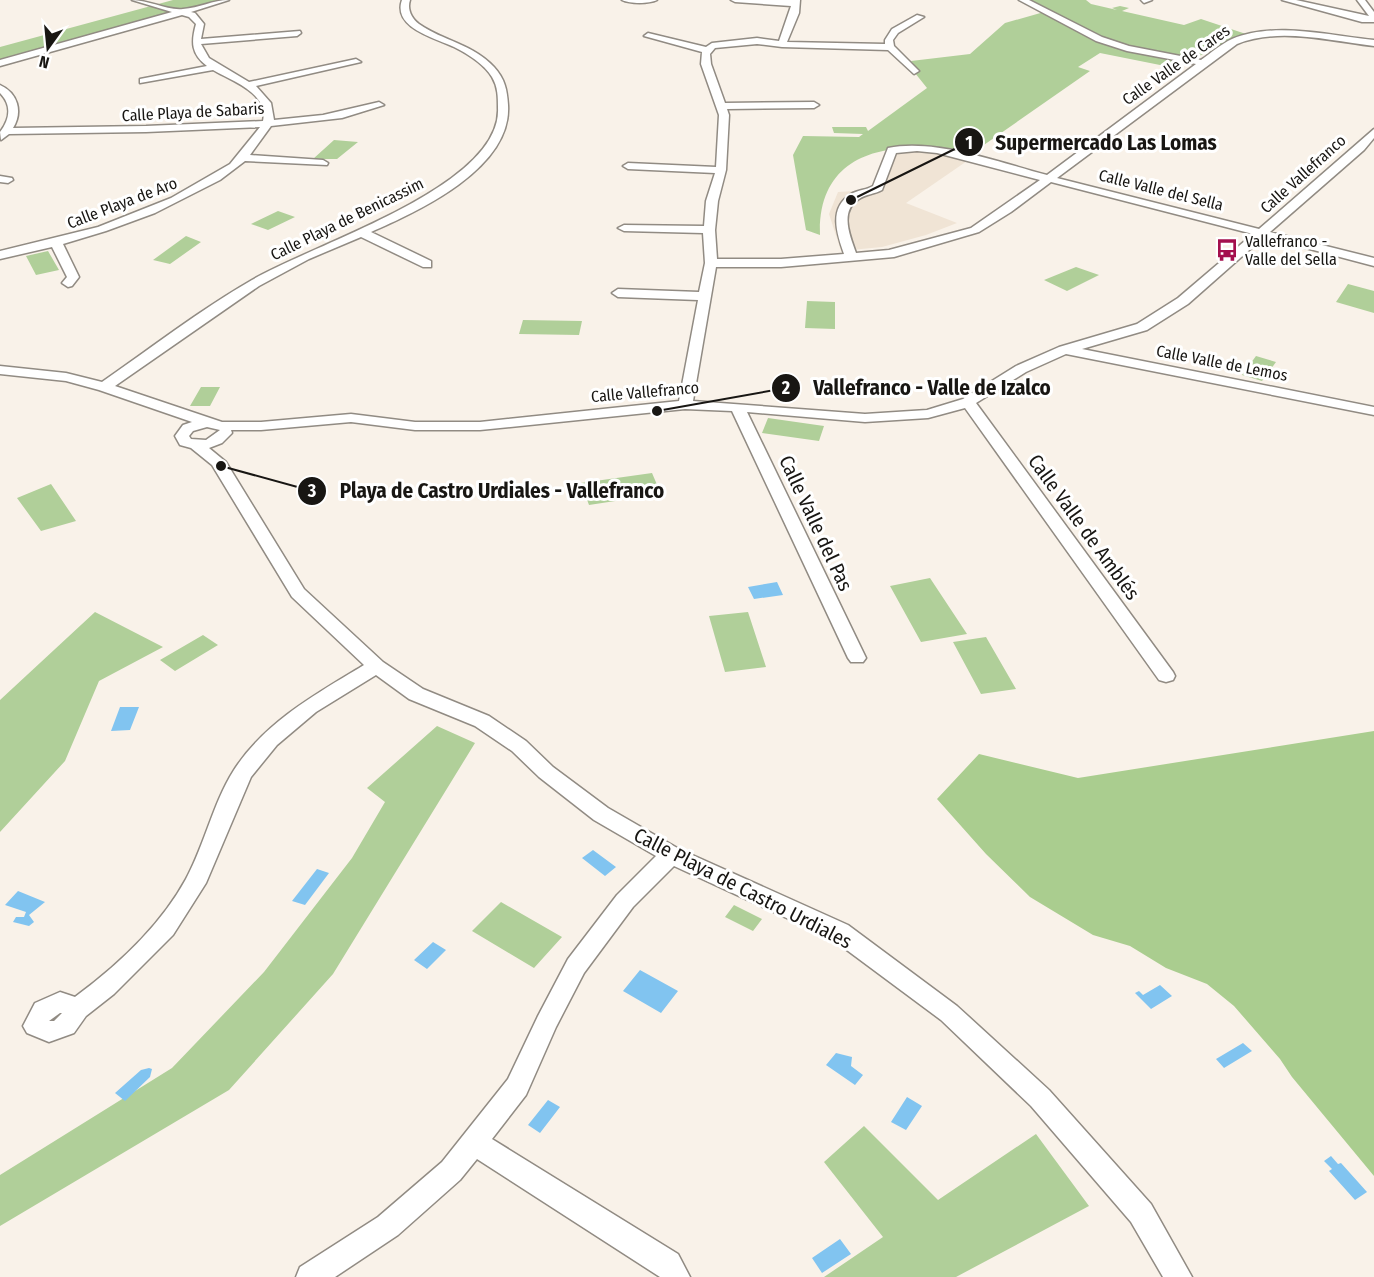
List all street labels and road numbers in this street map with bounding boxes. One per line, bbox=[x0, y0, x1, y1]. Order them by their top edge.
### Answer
street label: Calle Valle de Cares bbox=[1119, 21, 1234, 109]
street label: Calle Playa de Sabaris bbox=[121, 99, 265, 125]
street label: Calle Vallefranco bbox=[1256, 131, 1350, 217]
street label: Calle Valle del Sella bbox=[1097, 165, 1225, 215]
street label: Calle Playa de Aro bbox=[64, 173, 180, 233]
street label: Calle Playa de Benicassim bbox=[267, 174, 427, 264]
street label: Calle Valle de Lemos bbox=[1155, 341, 1289, 385]
street label: Calle Vallefranco bbox=[590, 378, 700, 406]
street label: Calle Valle de Amblés bbox=[1023, 450, 1145, 604]
street label: Calle Valle del Pas bbox=[774, 451, 858, 595]
street label: Calle Playa de Castro Urdiales bbox=[630, 822, 856, 954]

